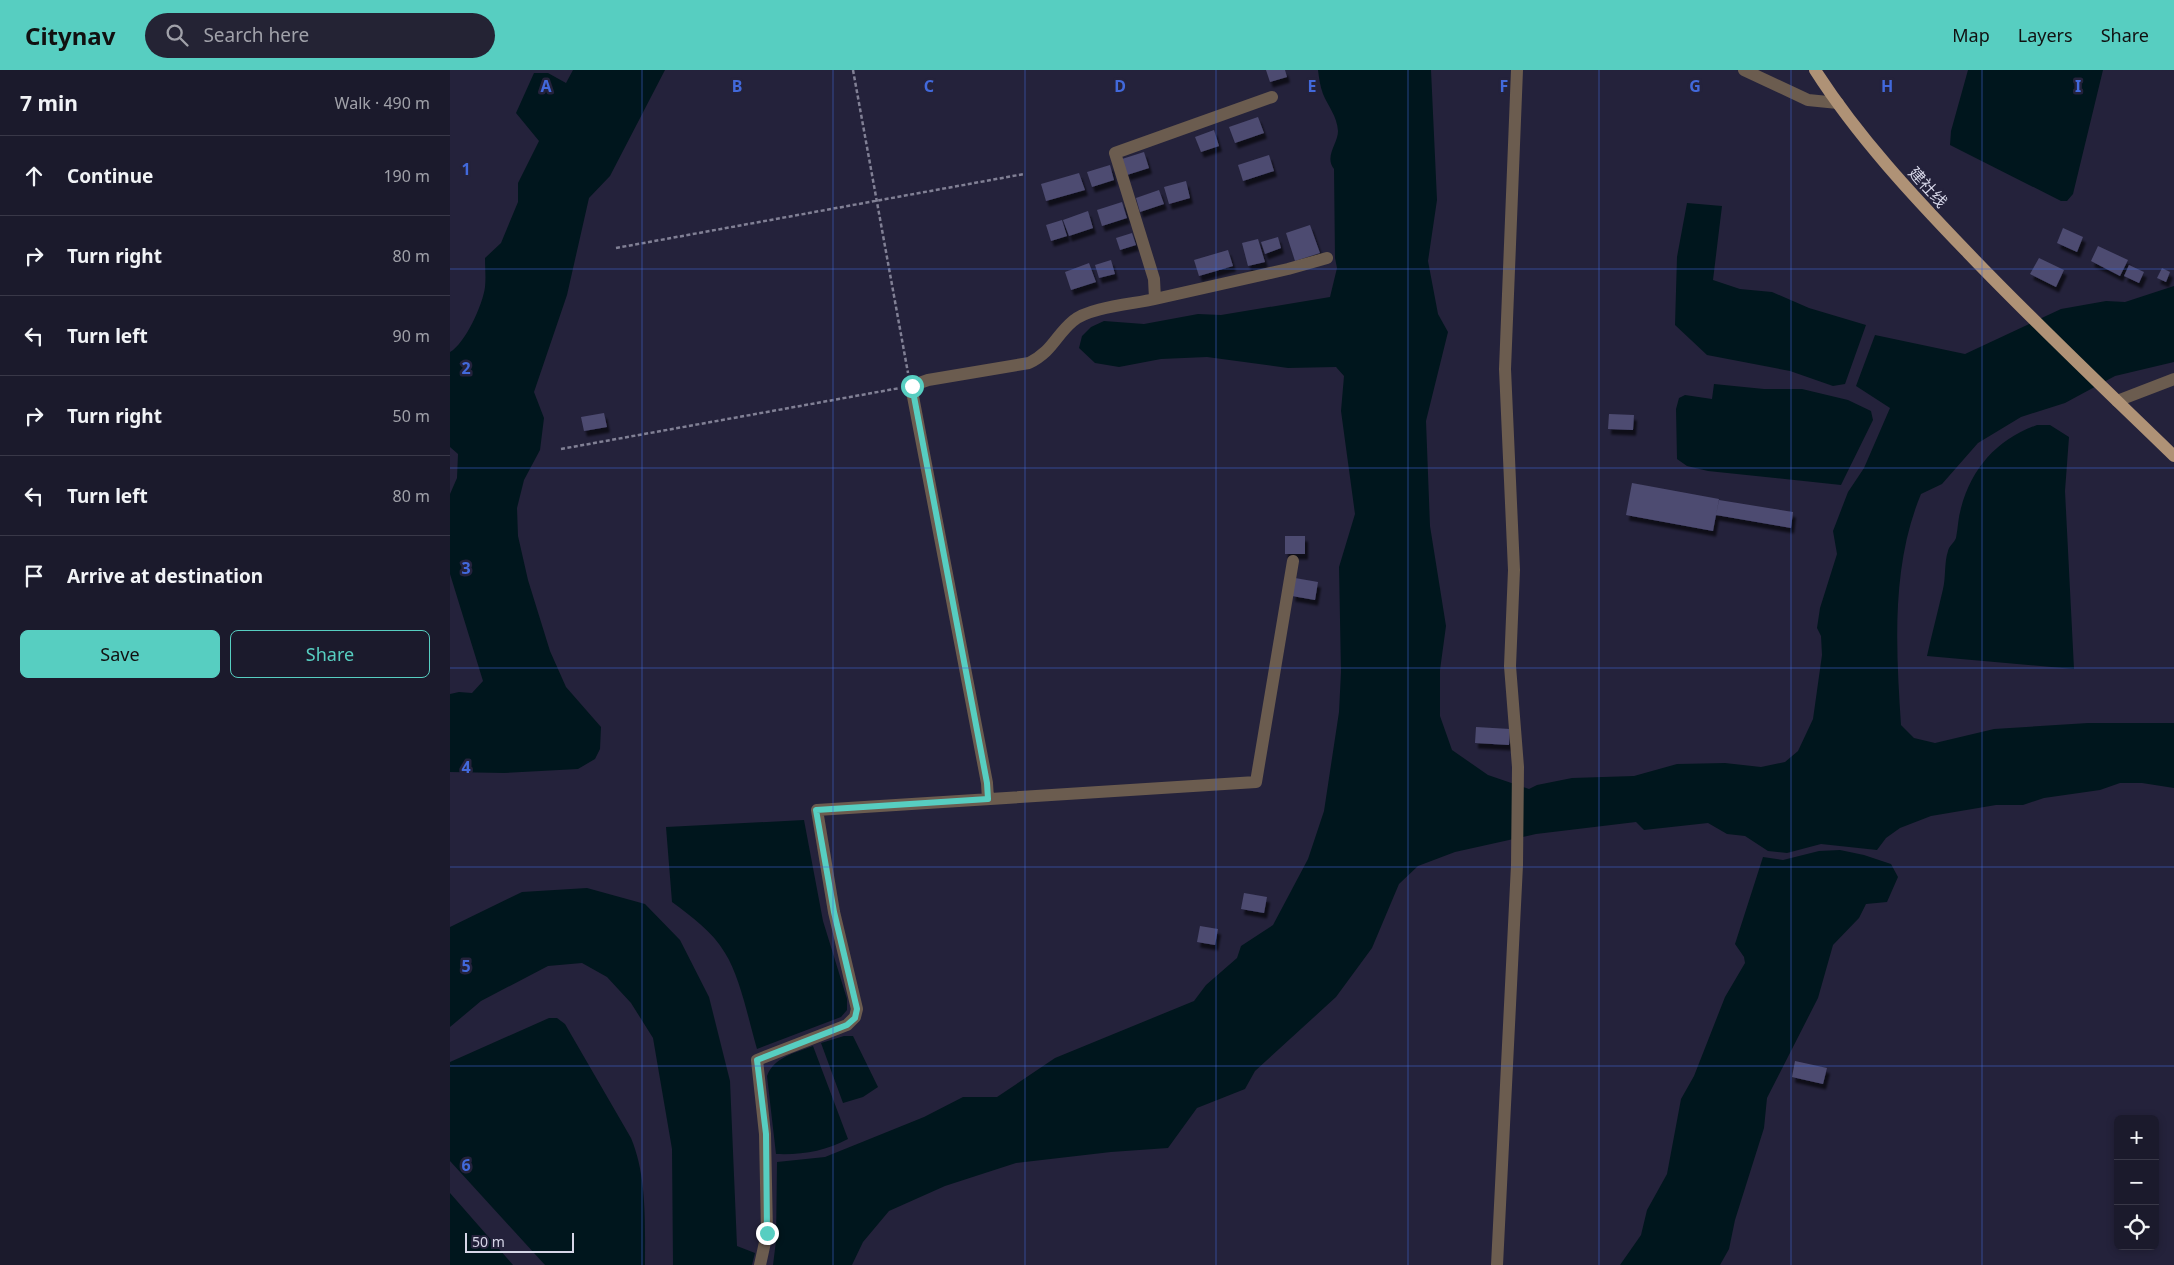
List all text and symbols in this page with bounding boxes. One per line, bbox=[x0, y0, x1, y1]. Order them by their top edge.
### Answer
search box bbox=[145, 13, 495, 58]
text: Citynav bbox=[25, 19, 115, 52]
icon: search bbox=[163, 21, 191, 49]
text: Search here bbox=[203, 22, 309, 48]
text: Map bbox=[1952, 23, 1990, 47]
text: Layers bbox=[2018, 23, 2073, 47]
text: Share bbox=[2101, 23, 2149, 47]
text: A bbox=[540, 75, 552, 97]
text: B bbox=[732, 75, 742, 97]
text: C bbox=[924, 75, 934, 97]
text: D bbox=[1114, 75, 1126, 97]
text: E bbox=[1308, 75, 1317, 97]
text: F bbox=[1500, 75, 1508, 97]
text: G bbox=[1689, 75, 1701, 97]
text: H bbox=[1881, 75, 1893, 97]
text: I bbox=[2075, 75, 2081, 97]
text: 7 min bbox=[20, 89, 78, 117]
text: Walk · 490 m bbox=[335, 92, 430, 114]
text: 1 bbox=[461, 158, 471, 180]
icon: ahead bbox=[20, 162, 48, 190]
street label: 建社线 bbox=[1904, 162, 1952, 212]
text: Continue bbox=[67, 163, 153, 189]
text: 190 m bbox=[383, 165, 430, 187]
icon: right bbox=[20, 242, 48, 270]
text: Turn right bbox=[67, 243, 162, 269]
text: 80 m bbox=[393, 245, 430, 267]
icon: left bbox=[20, 322, 48, 350]
text: Turn left bbox=[67, 323, 148, 349]
text: 90 m bbox=[393, 325, 430, 347]
text: 2 bbox=[461, 357, 471, 379]
route start bbox=[901, 375, 924, 398]
icon: right bbox=[20, 402, 48, 430]
text: Turn right bbox=[67, 403, 162, 429]
text: 50 m bbox=[393, 405, 430, 427]
icon: left bbox=[20, 482, 48, 510]
text: Turn left bbox=[67, 483, 148, 509]
text: 80 m bbox=[393, 485, 430, 507]
text: 3 bbox=[461, 557, 471, 579]
icon: arrive bbox=[20, 562, 48, 590]
text: Arrive at destination bbox=[67, 563, 263, 589]
button: Save bbox=[20, 630, 220, 678]
button: Share bbox=[230, 630, 430, 678]
text: 4 bbox=[461, 756, 471, 778]
text: 5 bbox=[461, 955, 471, 977]
map controls bbox=[2114, 1115, 2159, 1250]
button: + bbox=[2114, 1115, 2159, 1160]
text: 6 bbox=[461, 1154, 471, 1176]
button: − bbox=[2114, 1160, 2159, 1205]
button: locate bbox=[2114, 1205, 2159, 1250]
route end bbox=[756, 1222, 779, 1245]
scale bar bbox=[465, 1230, 574, 1253]
text: 50 m bbox=[472, 1232, 505, 1251]

